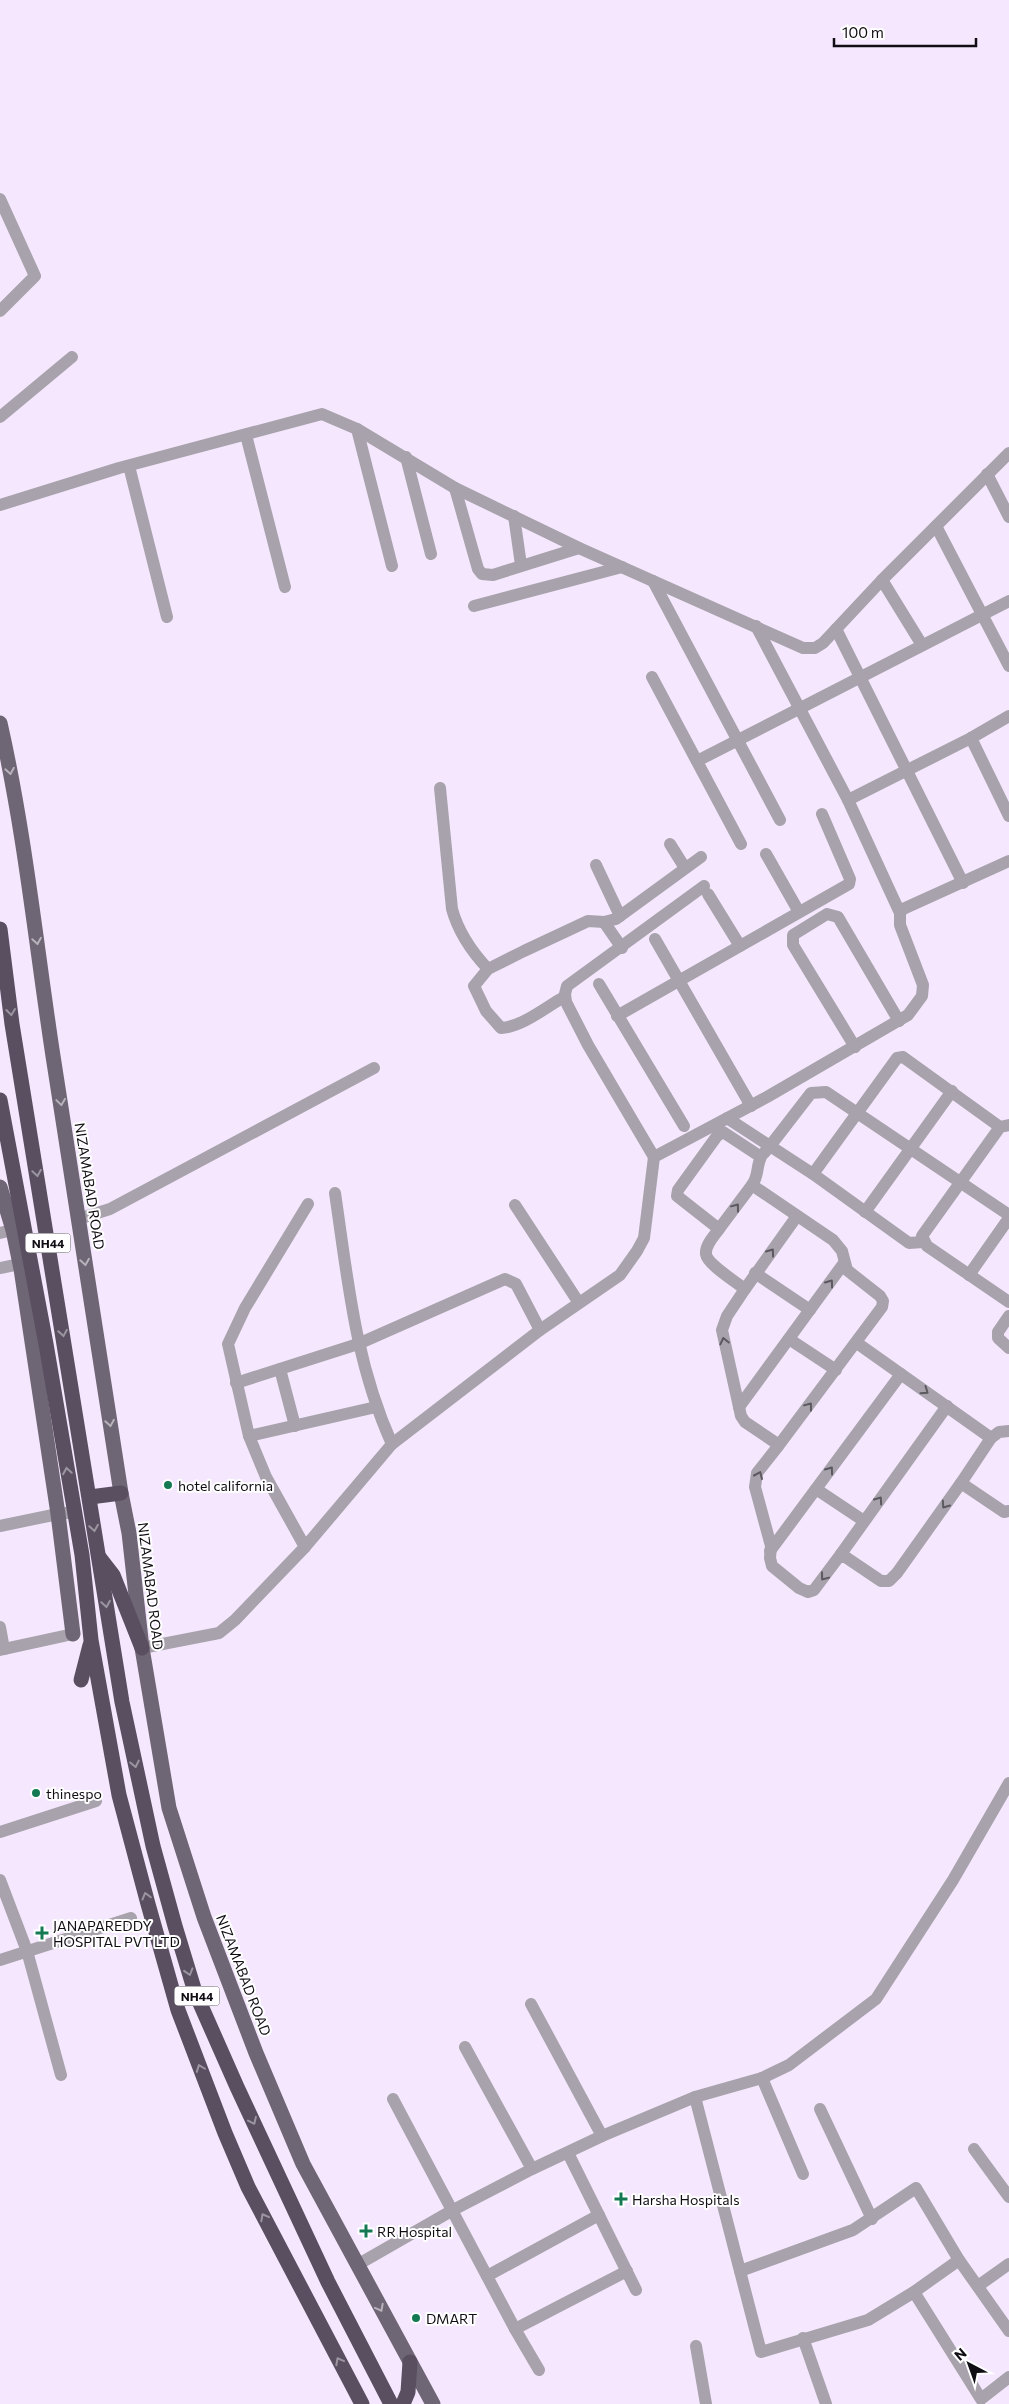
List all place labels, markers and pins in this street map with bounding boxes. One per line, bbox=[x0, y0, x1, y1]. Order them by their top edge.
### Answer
place label: hotel california bbox=[178, 1477, 273, 1494]
marker: hotel california bbox=[162, 1479, 174, 1491]
place label: thinespo bbox=[46, 1785, 102, 1802]
marker: thinespo bbox=[30, 1787, 42, 1799]
place label: JANAPAREDDY HOSPITAL PVT LTD bbox=[53, 1917, 180, 1950]
marker: JANAPAREDDY HOSPITAL PVT LTD bbox=[35, 1926, 49, 1940]
place label: Harsha Hospitals bbox=[632, 2191, 740, 2208]
marker: Harsha Hospitals bbox=[614, 2192, 628, 2206]
place label: RR Hospital bbox=[377, 2223, 452, 2240]
marker: RR Hospital bbox=[359, 2224, 373, 2238]
place label: DMART bbox=[426, 2310, 477, 2327]
marker: DMART bbox=[410, 2312, 422, 2324]

